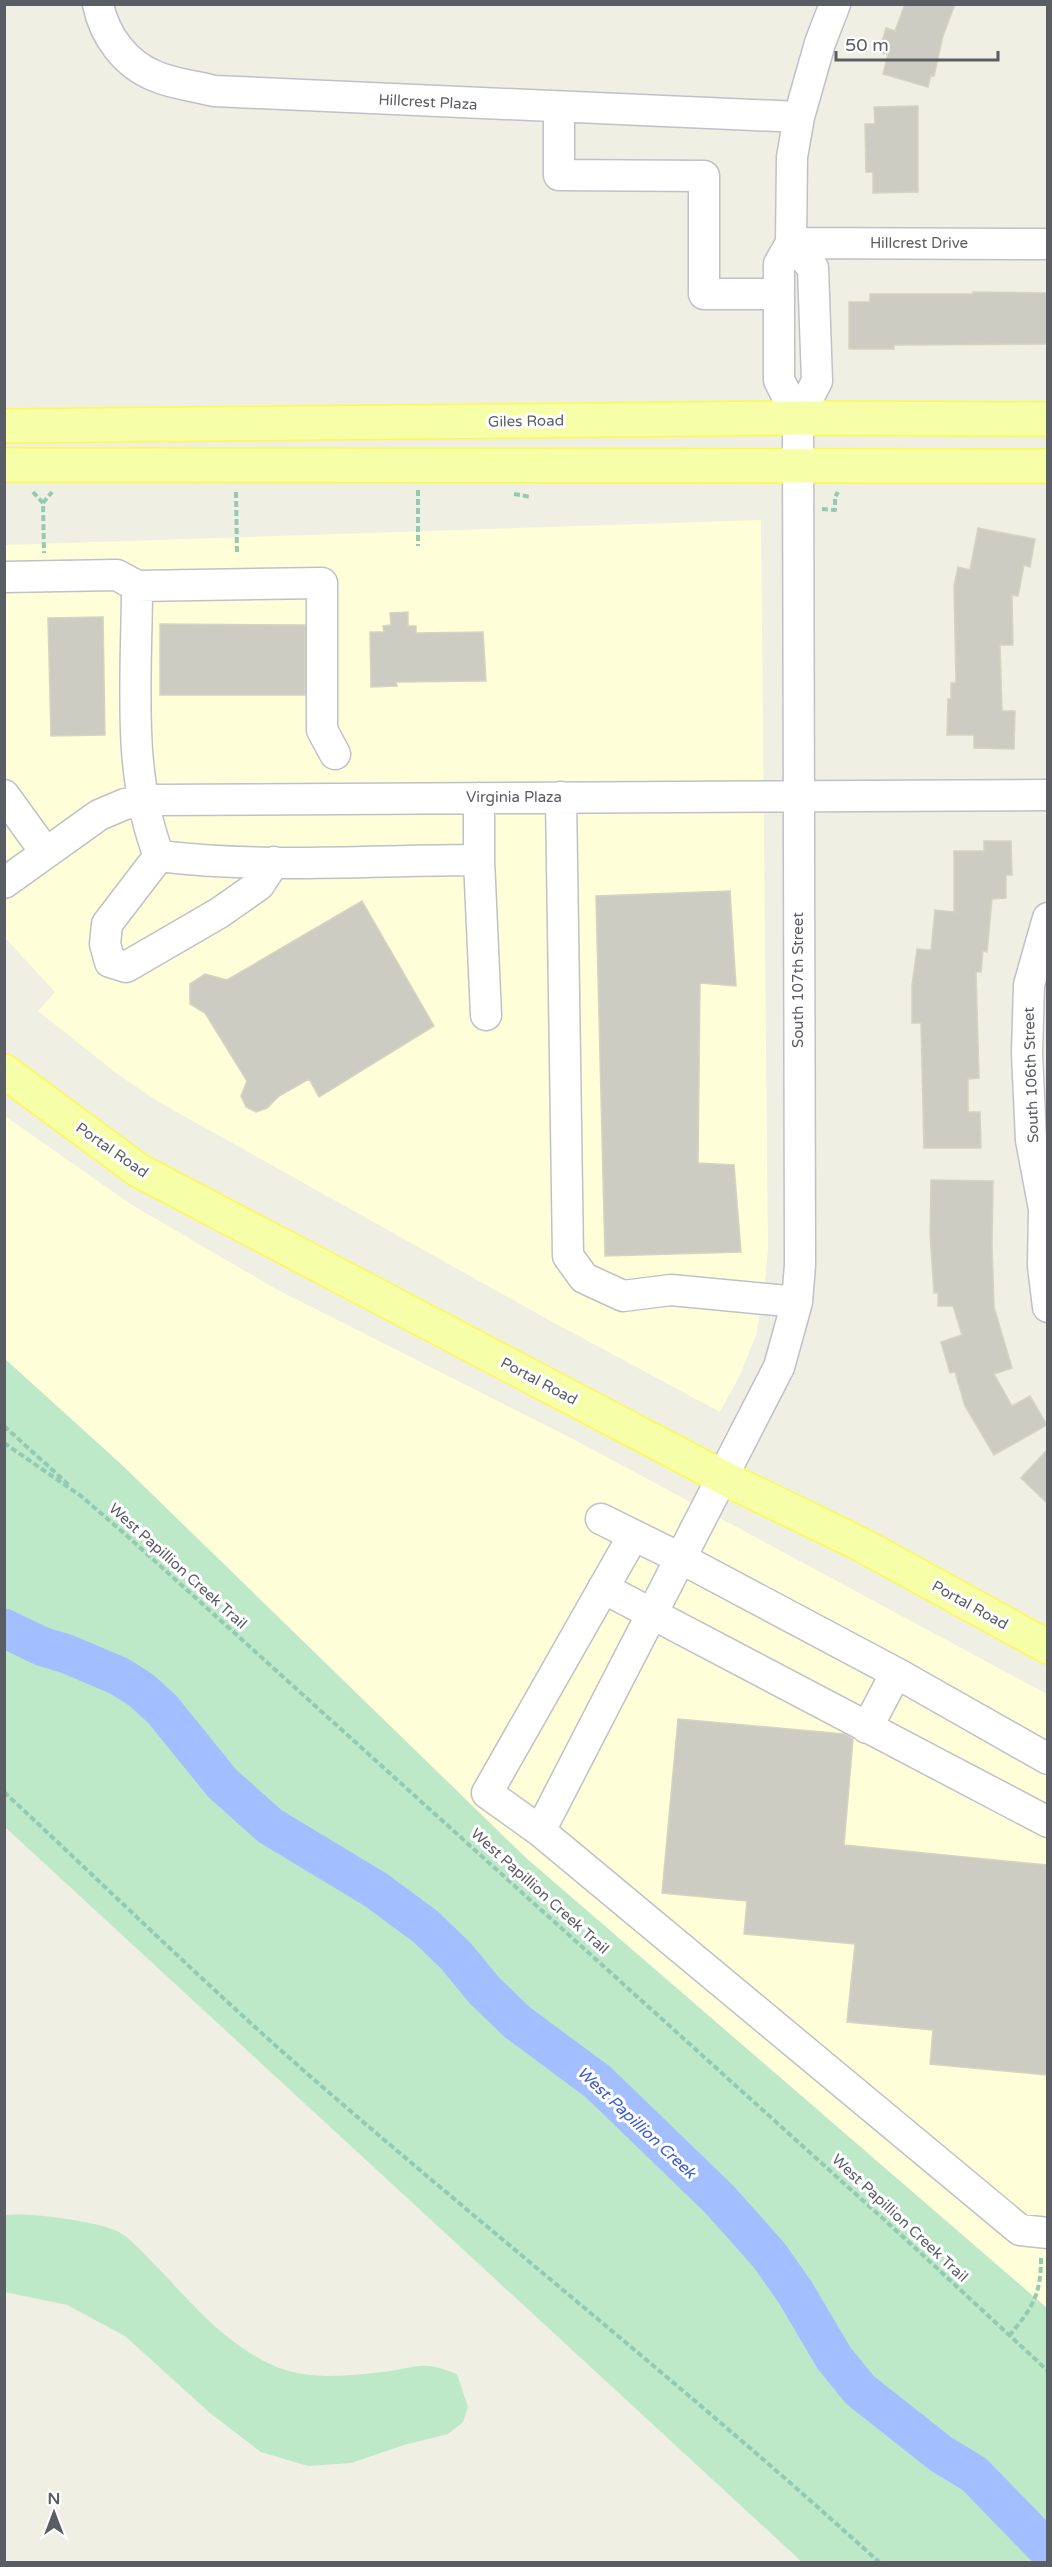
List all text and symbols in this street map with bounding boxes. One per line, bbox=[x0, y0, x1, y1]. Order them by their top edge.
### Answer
scale bar bbox=[836, 24, 998, 62]
text: 50 m bbox=[845, 34, 889, 56]
street label: Hillcrest Plaza bbox=[378, 90, 478, 114]
street label: Hillcrest Drive bbox=[870, 234, 968, 252]
street label: Giles Road bbox=[488, 411, 564, 431]
street label: Virginia Plaza bbox=[466, 788, 562, 806]
street label: South 107th Street bbox=[789, 912, 807, 1048]
street label: South 106th Street bbox=[1020, 1006, 1042, 1143]
street label: Portal Road bbox=[72, 1118, 152, 1182]
street label: Portal Road bbox=[498, 1353, 580, 1409]
street label: West Papillion Creek Trail bbox=[105, 1499, 251, 1633]
street label: Portal Road bbox=[929, 1577, 1011, 1633]
street label: West Papillion Creek Trail bbox=[467, 1824, 613, 1958]
water label: West Papillion Creek bbox=[573, 2063, 701, 2184]
street label: West Papillion Creek Trail bbox=[828, 2150, 972, 2286]
north arrow bbox=[24, 2483, 84, 2543]
text: N bbox=[48, 2489, 60, 2509]

